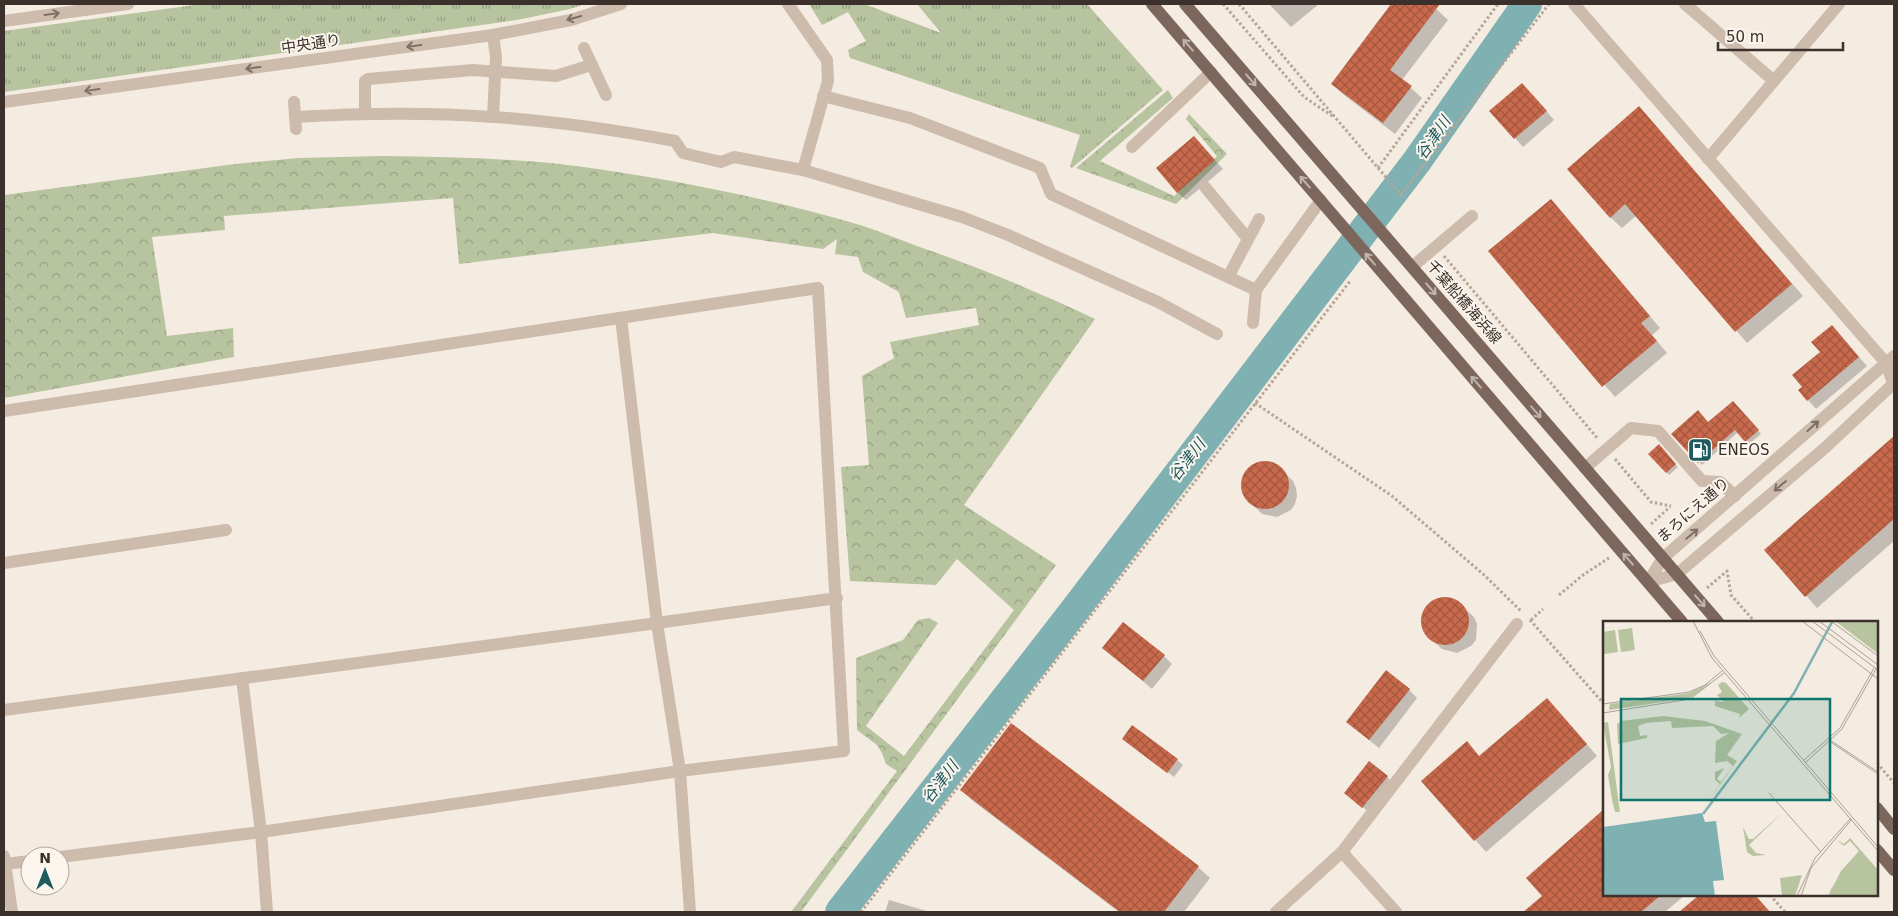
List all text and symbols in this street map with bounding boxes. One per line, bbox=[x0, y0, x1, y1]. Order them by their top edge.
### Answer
one-way arrow bbox=[44, 9, 60, 19]
one-way arrow bbox=[567, 14, 583, 24]
scale bar bbox=[1718, 20, 1843, 52]
text: 50 m bbox=[1726, 28, 1764, 46]
street label: 中央通り bbox=[280, 31, 342, 57]
one-way arrow bbox=[1182, 39, 1194, 52]
one-way arrow bbox=[407, 41, 423, 51]
one-way arrow bbox=[246, 63, 262, 73]
one-way arrow bbox=[1245, 74, 1257, 87]
one-way arrow bbox=[84, 85, 100, 95]
water label: 谷津川 bbox=[1411, 111, 1456, 163]
one-way arrow bbox=[1300, 175, 1311, 188]
one-way arrow bbox=[1365, 253, 1376, 266]
street label: 千葉船橋海浜線 bbox=[1423, 256, 1505, 348]
one-way arrow bbox=[1425, 282, 1436, 295]
one-way arrow bbox=[1470, 376, 1482, 389]
one-way arrow bbox=[1531, 405, 1542, 418]
one-way arrow bbox=[1807, 420, 1820, 432]
water label: 谷津川 bbox=[1165, 434, 1210, 485]
fuel station icon: ENEOS bbox=[1687, 437, 1713, 463]
place label: ENEOS bbox=[1718, 441, 1770, 459]
street label: まろにえ通り bbox=[1653, 474, 1733, 546]
one-way arrow bbox=[1774, 481, 1787, 492]
one-way arrow bbox=[1685, 528, 1698, 539]
one-way arrow bbox=[1622, 552, 1633, 565]
one-way arrow bbox=[1694, 595, 1706, 608]
inset map bbox=[1603, 621, 1878, 896]
water label: 谷津川 bbox=[918, 756, 963, 807]
north arrow bbox=[20, 846, 70, 896]
text: N bbox=[39, 850, 51, 866]

